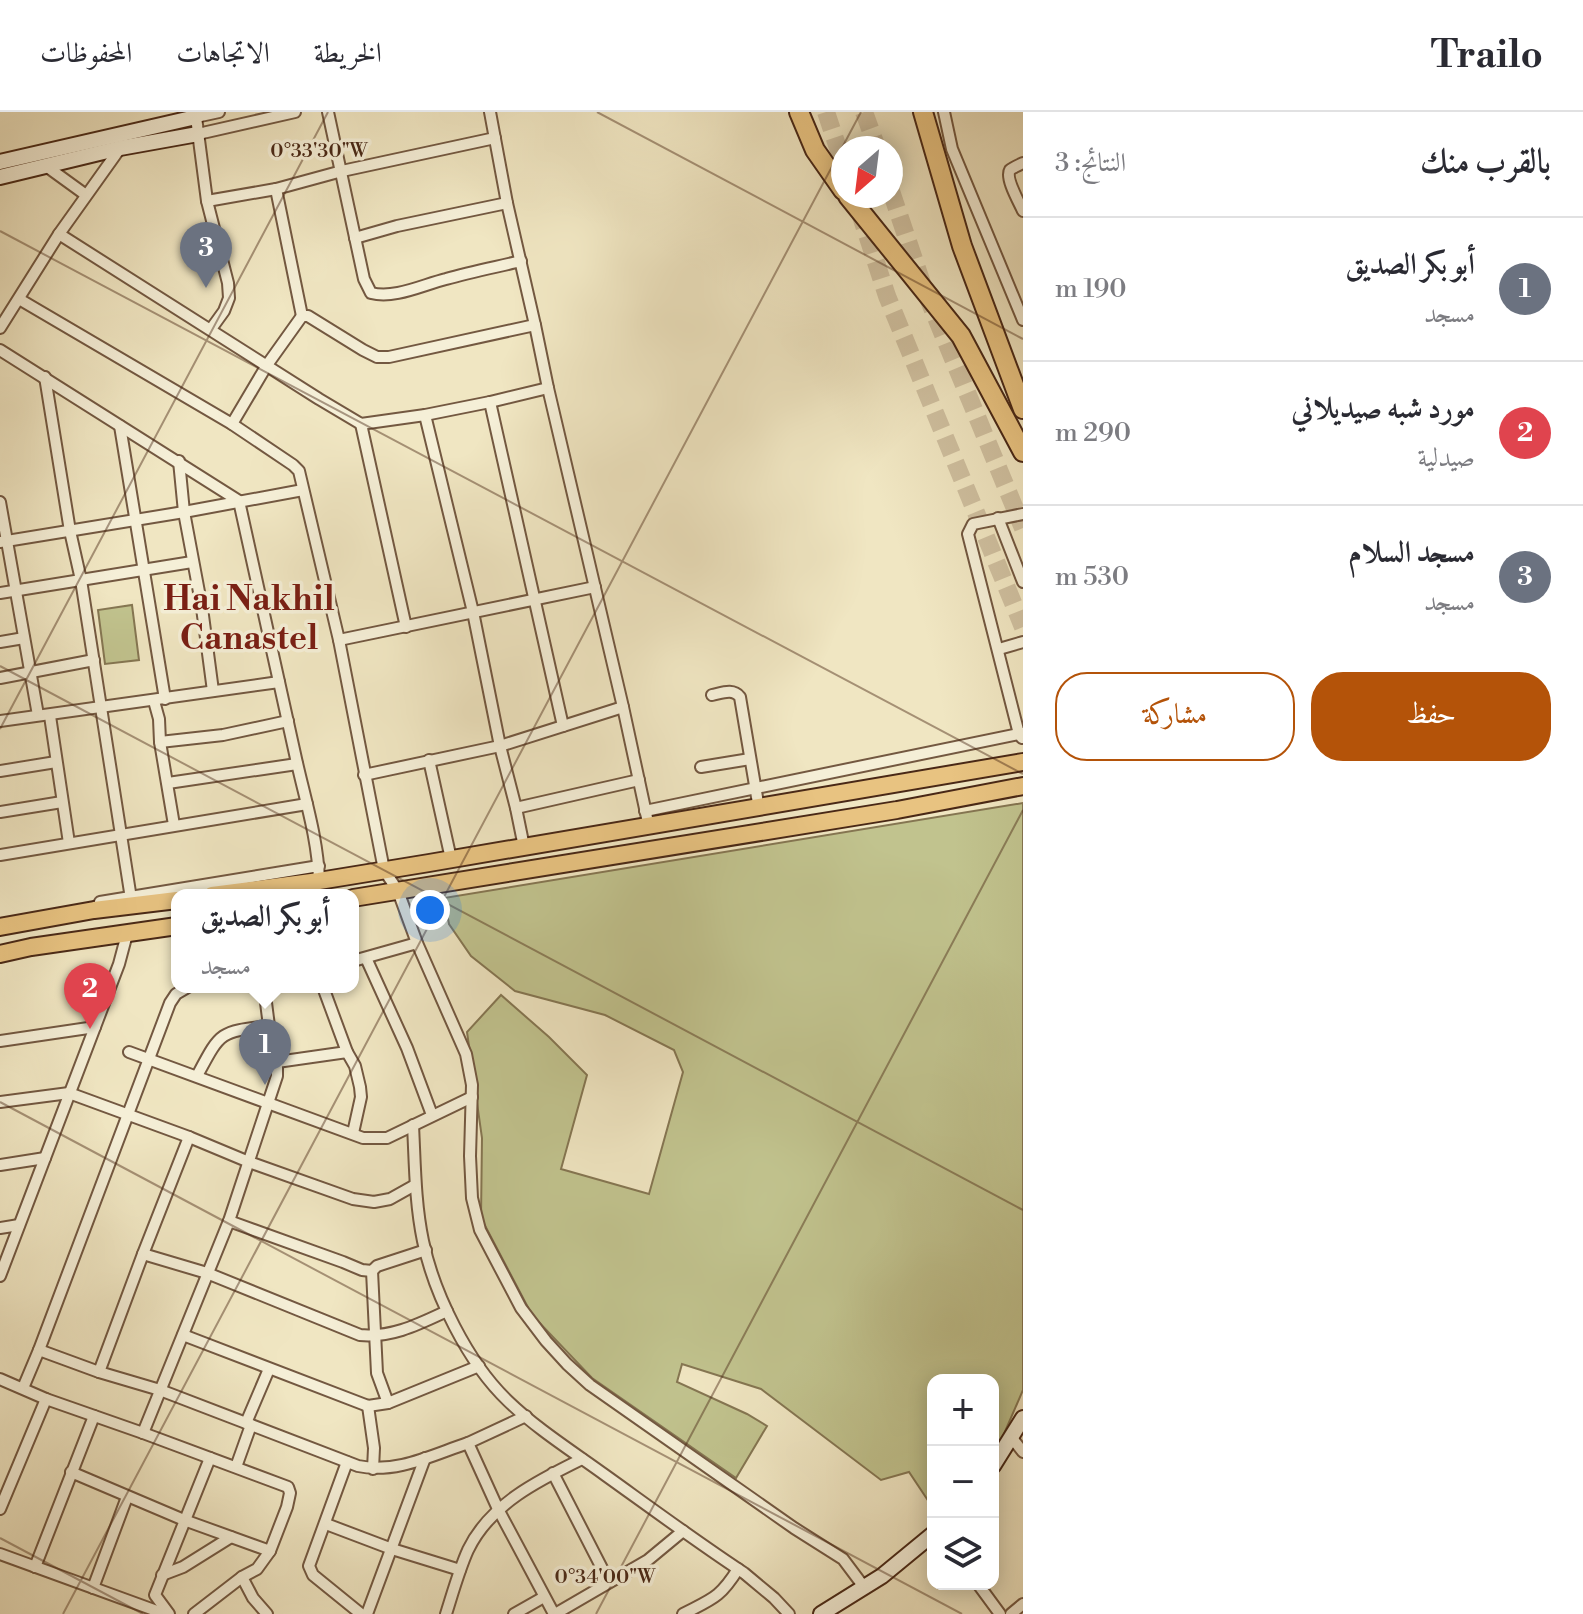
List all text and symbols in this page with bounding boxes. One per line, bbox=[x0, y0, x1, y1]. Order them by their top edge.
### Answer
text: Trailo bbox=[1431, 32, 1543, 79]
text: المحفوظات bbox=[40, 36, 132, 71]
text: الاتجاهات bbox=[176, 36, 270, 71]
text: الخريطة bbox=[314, 36, 382, 71]
north arrow bbox=[831, 136, 903, 208]
text: 0°33'30"W bbox=[270, 139, 369, 164]
text: بالقرب منك bbox=[1420, 141, 1551, 183]
text: النتائج: 3 bbox=[1055, 147, 1126, 179]
pin: 3 bbox=[180, 222, 232, 288]
text: أبو بكر الصديق bbox=[1345, 246, 1475, 284]
text: 190 m bbox=[1055, 273, 1126, 305]
text: 1 bbox=[1519, 273, 1531, 305]
text: مسجد bbox=[1424, 298, 1475, 330]
text: مورد شبه صيديلاني bbox=[1291, 390, 1475, 428]
text: 290 m bbox=[1055, 417, 1131, 449]
text: 2 bbox=[1517, 417, 1533, 449]
text: صيدلية bbox=[1418, 442, 1475, 474]
text: مسجد السلام bbox=[1348, 534, 1475, 572]
text: 530 m bbox=[1055, 561, 1129, 593]
text: 3 bbox=[1517, 561, 1533, 593]
district label: Hai Nakhil Canastel bbox=[163, 579, 335, 660]
text: مسجد bbox=[1424, 586, 1475, 618]
button: مشاركة bbox=[1055, 672, 1295, 761]
button: حفظ bbox=[1311, 672, 1551, 761]
popup bbox=[171, 889, 359, 993]
your location bbox=[410, 890, 450, 930]
text: أبو بكر الصديق bbox=[200, 898, 330, 936]
text: مسجد bbox=[200, 950, 251, 982]
pin: 2 bbox=[64, 963, 116, 1029]
pin: 1 bbox=[239, 1019, 291, 1085]
map controls bbox=[927, 1374, 999, 1590]
button: + bbox=[927, 1374, 999, 1446]
button: − bbox=[927, 1446, 999, 1518]
button: layers bbox=[927, 1518, 999, 1590]
text: 0°34'00"W bbox=[555, 1565, 656, 1590]

